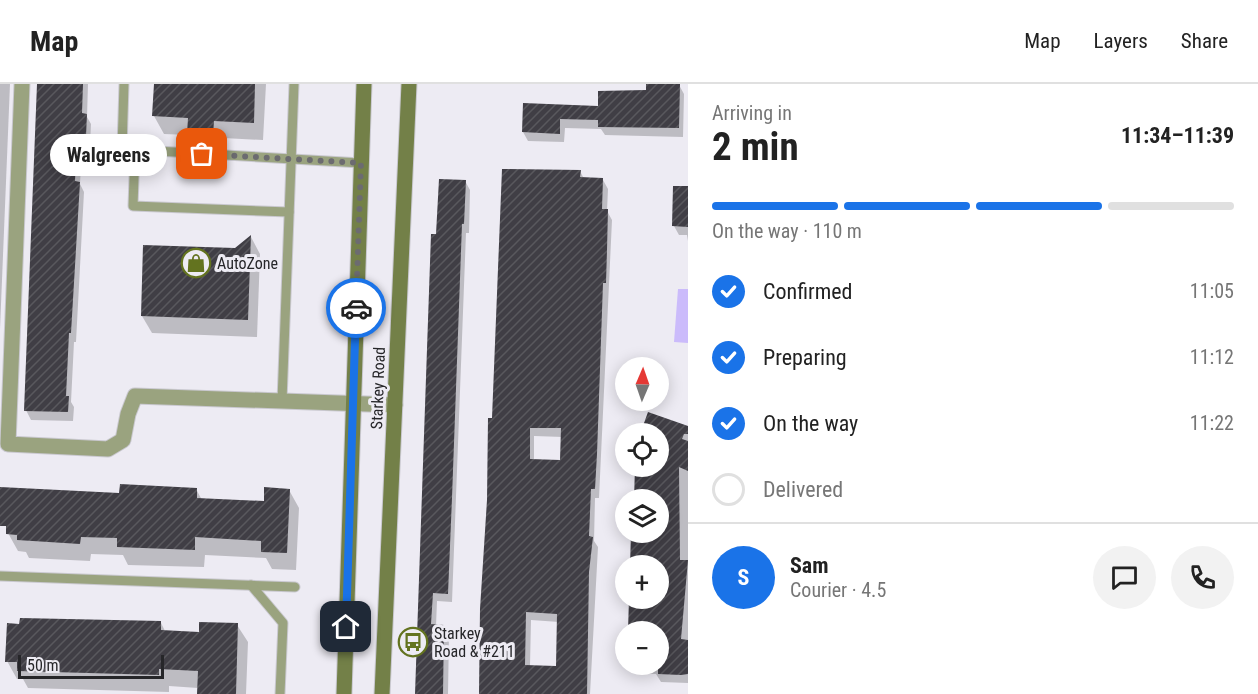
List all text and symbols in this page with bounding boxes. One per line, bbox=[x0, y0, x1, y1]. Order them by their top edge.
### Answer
text: Map bbox=[30, 25, 78, 58]
text: Map bbox=[1024, 29, 1061, 53]
text: Layers bbox=[1094, 29, 1148, 53]
text: Share bbox=[1181, 29, 1228, 53]
text: Arriving in bbox=[712, 101, 792, 125]
text: 11:34–11:39 bbox=[1121, 123, 1234, 148]
text: 2 min bbox=[712, 124, 799, 170]
pin bbox=[176, 128, 227, 179]
callout: Walgreens bbox=[49, 133, 166, 175]
icon: bag bbox=[185, 137, 218, 170]
text: Walgreens bbox=[67, 143, 150, 167]
text: On the way · 110 m bbox=[712, 219, 862, 243]
shop icon: AutoZone bbox=[180, 247, 212, 279]
place label: AutoZone bbox=[217, 254, 278, 273]
icon: check bbox=[712, 275, 745, 308]
courier bbox=[326, 278, 386, 338]
text: Confirmed bbox=[763, 279, 852, 304]
text: 11:05 bbox=[1190, 279, 1234, 303]
icon: car bbox=[340, 292, 373, 325]
icon: check bbox=[712, 341, 745, 374]
text: Preparing bbox=[763, 345, 847, 370]
text: 11:12 bbox=[1190, 345, 1234, 369]
street label: Starkey Road bbox=[367, 346, 389, 430]
north arrow bbox=[615, 357, 669, 411]
map controls bbox=[615, 357, 669, 675]
icon: check bbox=[712, 407, 745, 440]
text: On the way bbox=[763, 411, 858, 436]
text: 11:22 bbox=[1190, 411, 1234, 435]
button: locate bbox=[615, 423, 669, 477]
text: Delivered bbox=[763, 477, 843, 502]
button: layers bbox=[615, 489, 669, 543]
button: chat bbox=[1093, 546, 1156, 609]
button: phone bbox=[1171, 546, 1234, 609]
text: Sam bbox=[790, 553, 829, 578]
button: + bbox=[615, 555, 669, 609]
text: S bbox=[738, 565, 749, 590]
text: Courier · 4.5 bbox=[790, 578, 886, 602]
pin bbox=[320, 601, 371, 652]
icon: home bbox=[329, 610, 362, 643]
button: − bbox=[615, 621, 669, 675]
place label: Starkey Road & #211 bbox=[434, 624, 515, 661]
bus stop icon: Starkey Road & #211 bbox=[397, 626, 429, 658]
scale bar bbox=[18, 652, 164, 680]
text: 50 m bbox=[27, 656, 59, 675]

